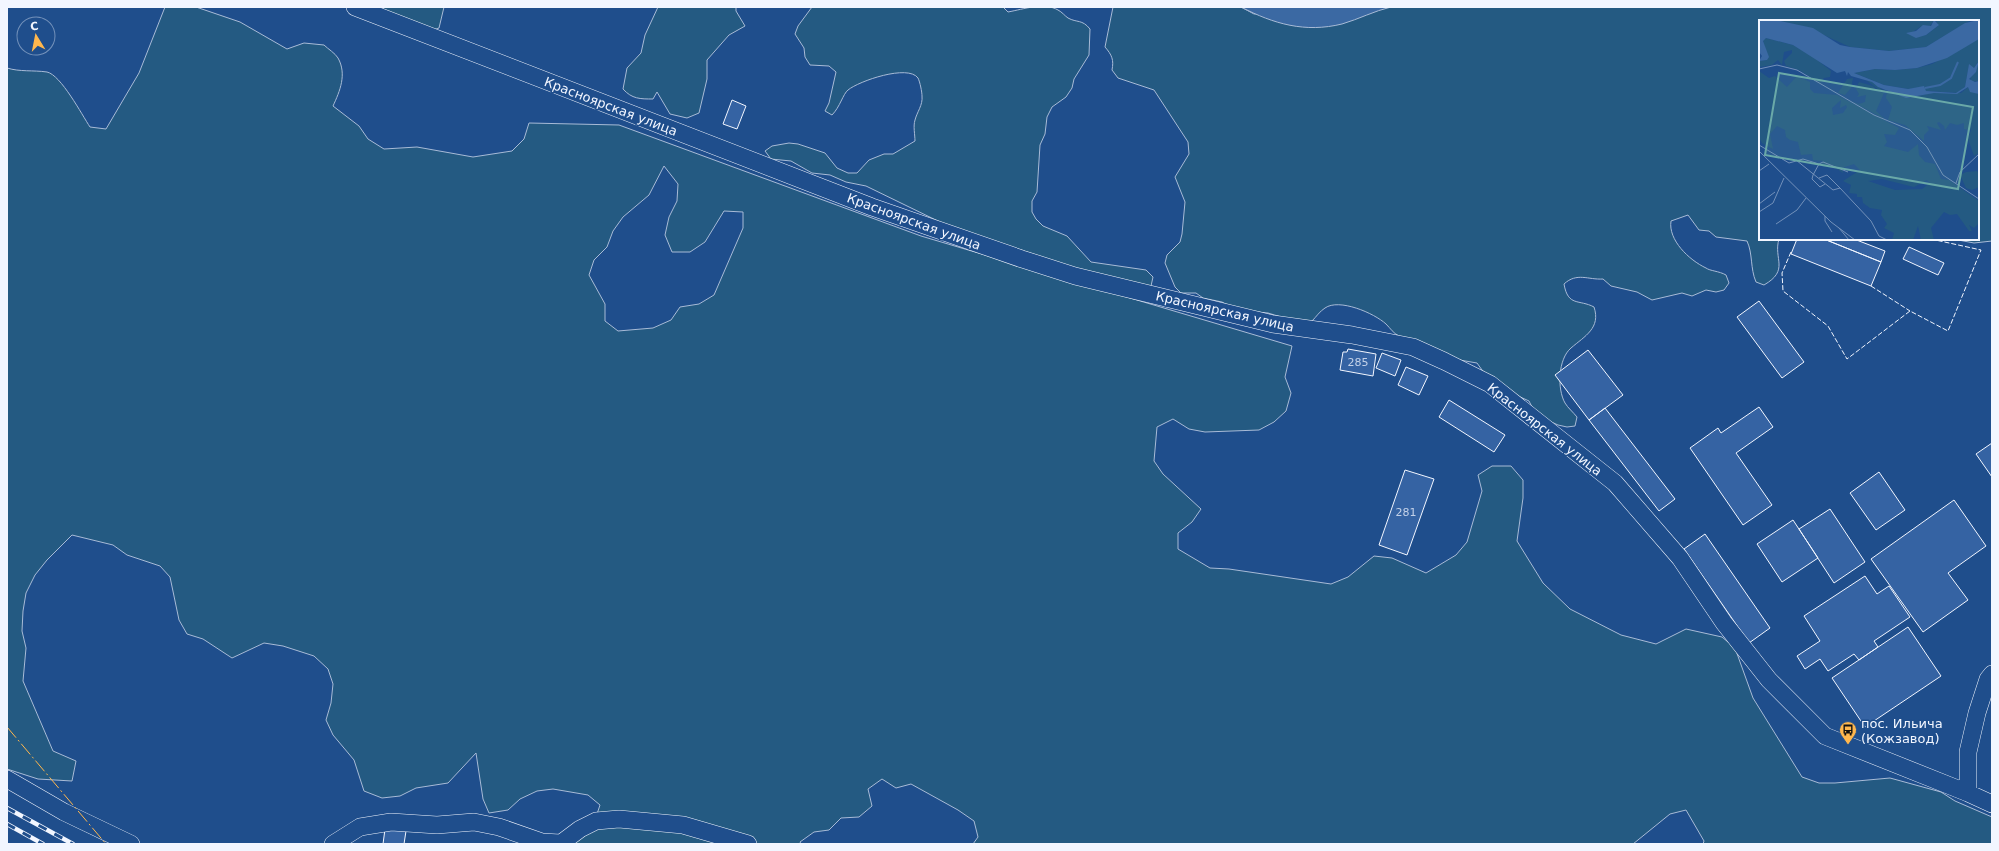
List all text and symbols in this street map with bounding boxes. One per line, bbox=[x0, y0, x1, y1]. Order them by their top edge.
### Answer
north arrow bbox=[16, 16, 56, 56]
text: С bbox=[29, 20, 39, 34]
inset map bbox=[1759, 20, 1979, 240]
street label: Красноярская улица bbox=[542, 74, 679, 139]
street label: Красноярская улица bbox=[845, 190, 983, 253]
street label: Красноярская улица bbox=[1154, 288, 1295, 335]
house number: 285 bbox=[1348, 356, 1369, 369]
street label: Красноярская улица bbox=[1484, 380, 1605, 479]
house number: 281 bbox=[1396, 506, 1417, 519]
place label: пос. Ильича (Кожзавод) bbox=[1861, 716, 1943, 746]
bus stop icon: пос. Ильича (Кожзавод) bbox=[1838, 720, 1858, 745]

